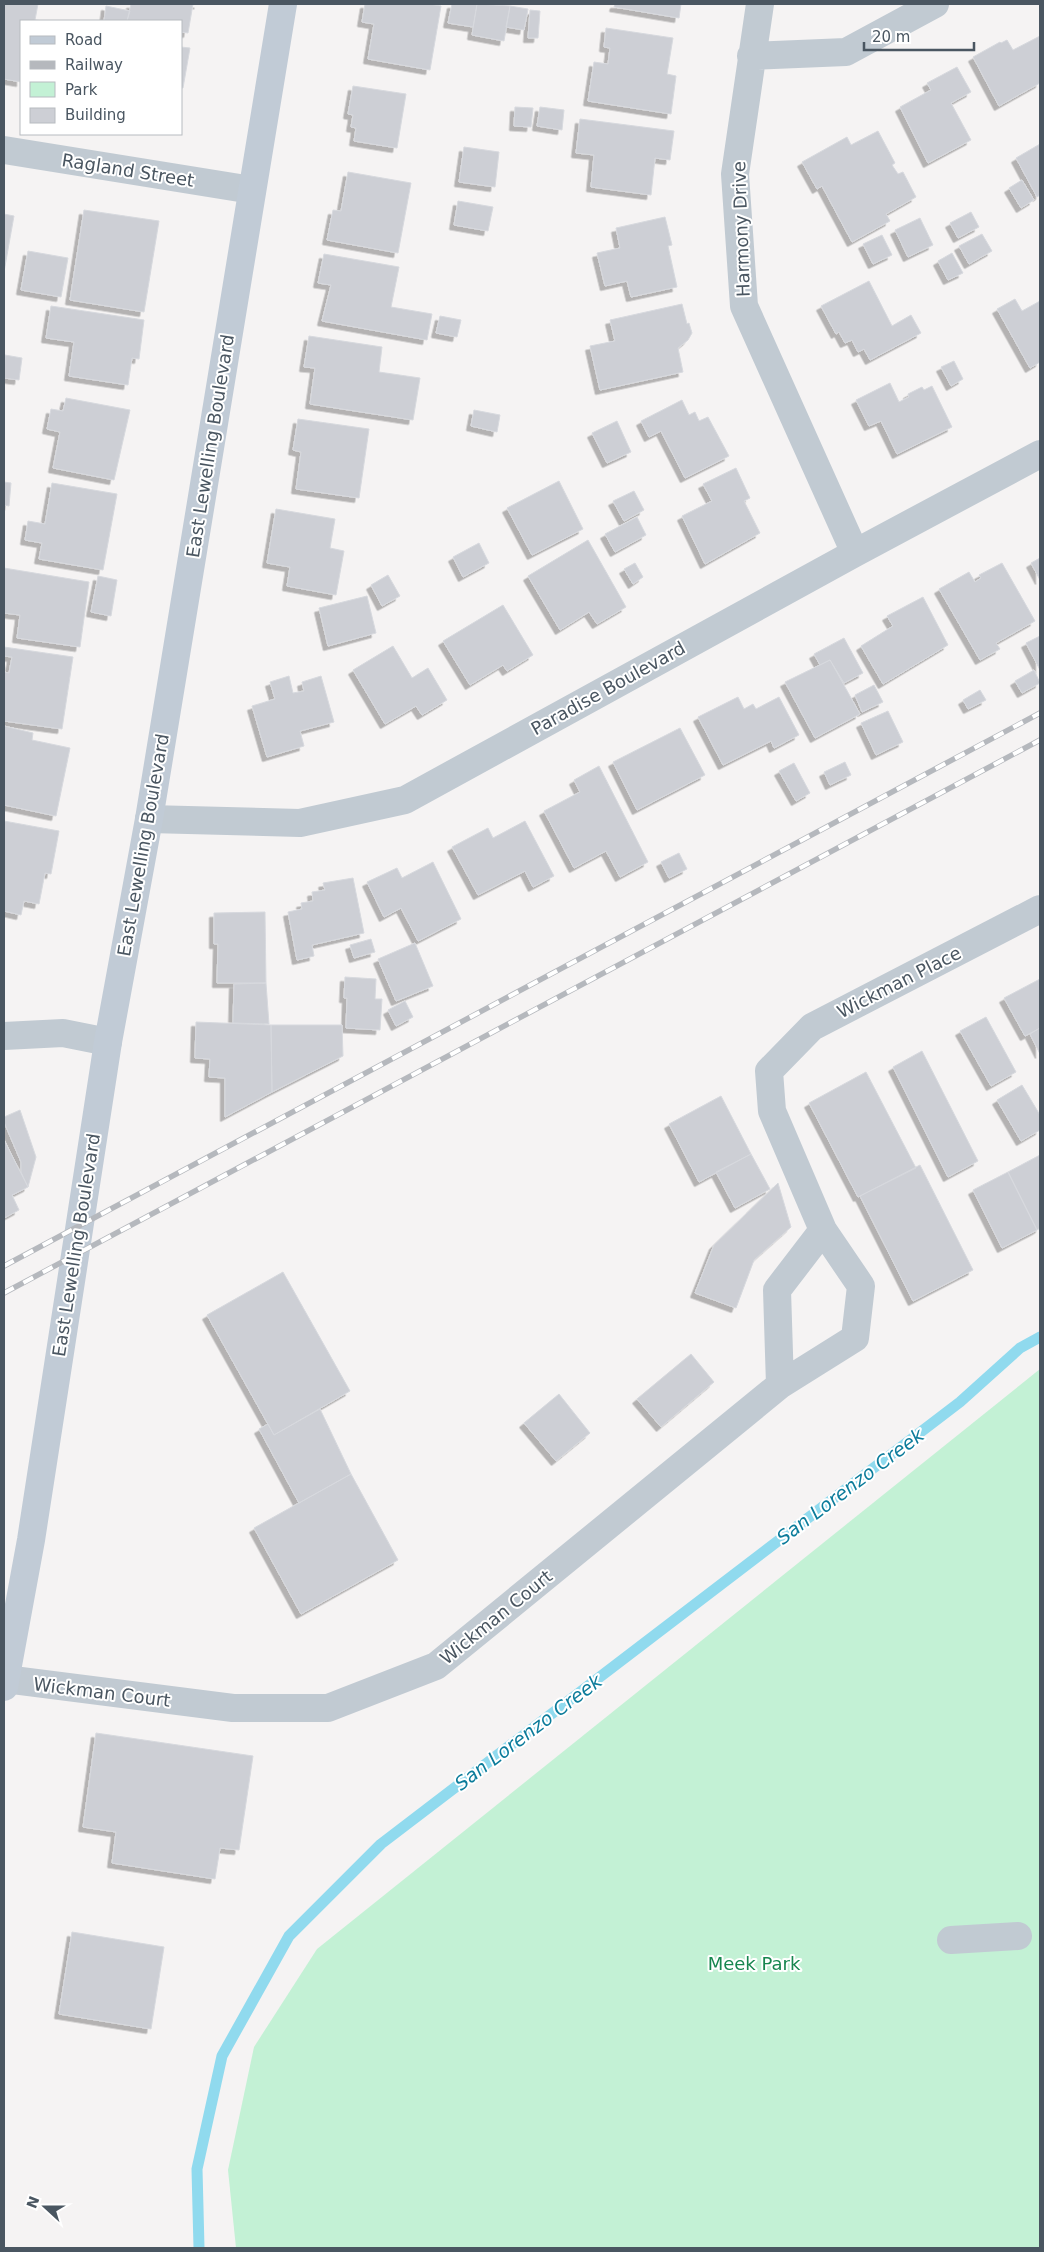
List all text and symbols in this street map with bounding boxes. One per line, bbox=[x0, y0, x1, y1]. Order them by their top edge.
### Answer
legend bbox=[20, 20, 182, 135]
scale bar bbox=[864, 20, 974, 52]
text: 20 m bbox=[872, 28, 910, 46]
text: Road bbox=[65, 31, 103, 49]
text: Railway bbox=[65, 56, 123, 74]
text: Park bbox=[65, 81, 98, 99]
text: Building bbox=[65, 106, 126, 124]
street label: Ragland Street bbox=[60, 149, 196, 191]
street label: Harmony Drive bbox=[728, 161, 754, 297]
street label: East Lewelling Boulevard bbox=[182, 333, 238, 559]
street label: Paradise Boulevard bbox=[527, 637, 689, 739]
street label: East Lewelling Boulevard bbox=[113, 732, 173, 958]
street label: Wickman Place bbox=[834, 942, 964, 1022]
street label: East Lewelling Boulevard bbox=[48, 1132, 104, 1358]
water label: San Lorenzo Creek bbox=[772, 1423, 929, 1549]
street label: Wickman Court bbox=[436, 1565, 556, 1669]
water label: San Lorenzo Creek bbox=[450, 1669, 607, 1795]
street label: Wickman Court bbox=[32, 1673, 172, 1711]
park label: Meek Park bbox=[708, 1953, 801, 1974]
north arrow bbox=[20, 2182, 70, 2232]
text: N bbox=[23, 2194, 42, 2211]

